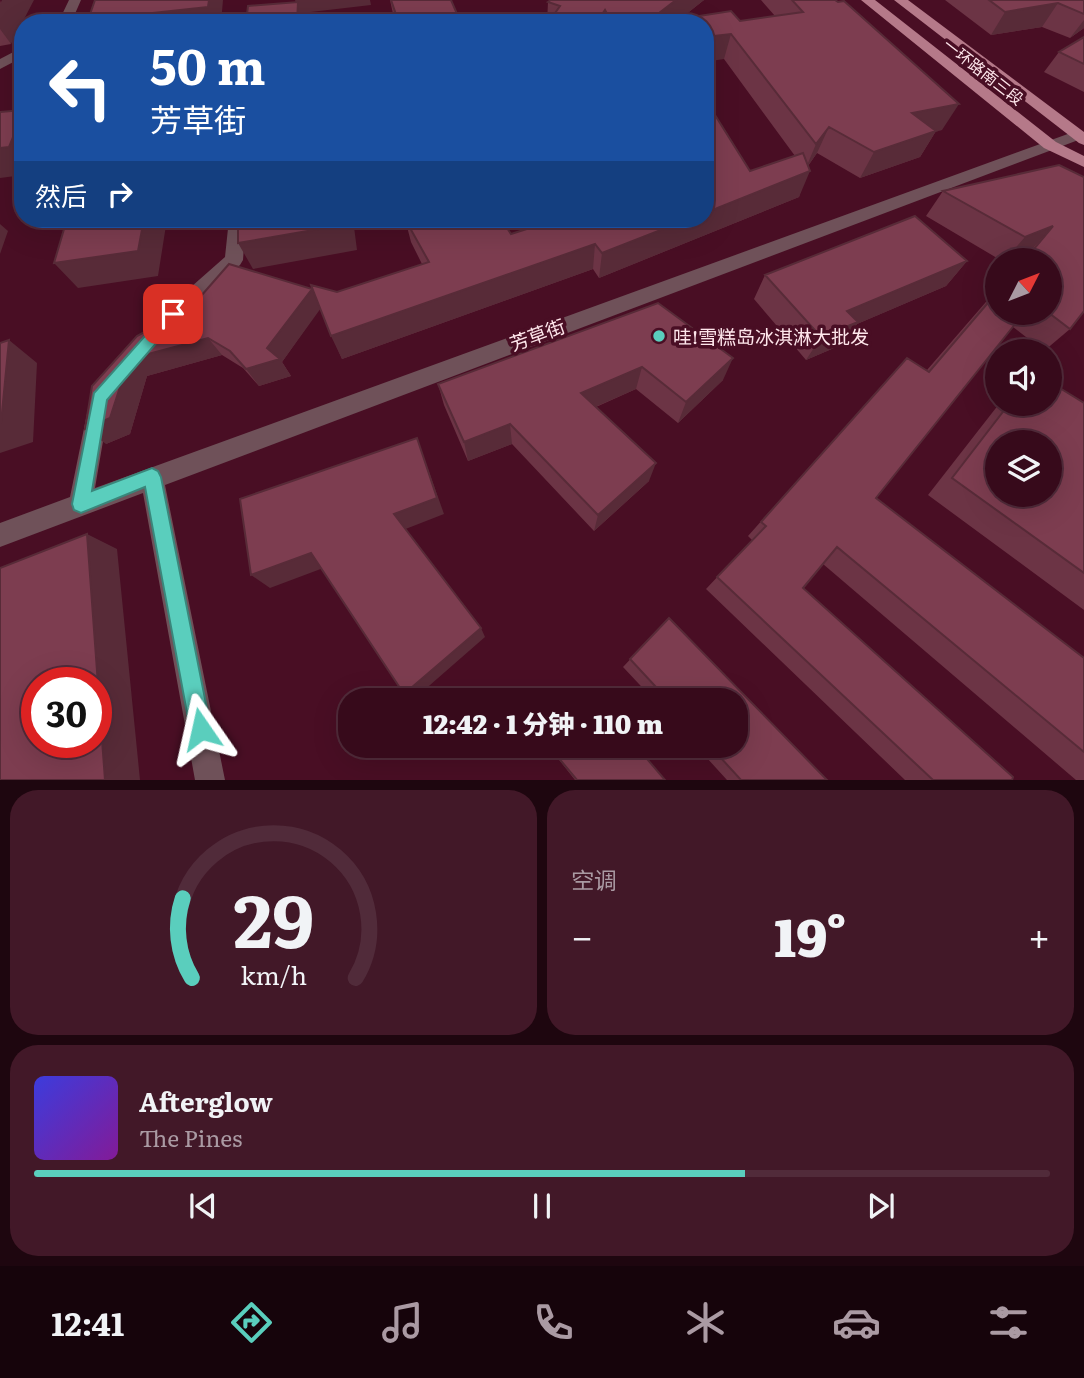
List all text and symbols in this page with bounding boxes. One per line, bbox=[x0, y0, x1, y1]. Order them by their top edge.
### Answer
text: 50 m bbox=[150, 27, 266, 100]
street label: 一环路南三段 bbox=[939, 32, 1029, 110]
icon: left bbox=[35, 42, 126, 133]
text: 芳草街 bbox=[150, 94, 246, 142]
text: 然后 bbox=[35, 175, 87, 214]
icon: right bbox=[101, 175, 139, 213]
north arrow bbox=[985, 248, 1062, 326]
map controls bbox=[985, 248, 1062, 507]
pin bbox=[143, 284, 203, 344]
icon: arrive bbox=[154, 295, 192, 333]
street label: 芳草街 bbox=[505, 311, 569, 357]
place label: 哇!雪糕岛冰淇淋大批发 bbox=[673, 322, 869, 350]
marker: 哇!雪糕岛冰淇淋大批发 bbox=[651, 328, 667, 344]
button: sound bbox=[985, 339, 1062, 416]
button: layers bbox=[985, 430, 1062, 507]
speed limit sign: 30 bbox=[21, 667, 112, 758]
position arrow bbox=[164, 692, 238, 766]
text: 12:42 · 1 分钟 · 110 m bbox=[423, 703, 663, 742]
text: 空调 bbox=[571, 862, 617, 896]
text: 29 bbox=[233, 863, 314, 971]
text: 19° bbox=[774, 896, 847, 973]
text: − bbox=[571, 906, 593, 963]
text: + bbox=[1028, 906, 1050, 963]
text: km/h bbox=[240, 956, 307, 993]
text: Afterglow bbox=[139, 1081, 273, 1120]
text: The Pines bbox=[139, 1120, 242, 1154]
icon: previous bbox=[184, 1187, 222, 1225]
icon: pause bbox=[523, 1187, 561, 1225]
icon: next bbox=[862, 1187, 900, 1225]
text: 12:41 bbox=[51, 1298, 124, 1346]
icon: directions bbox=[227, 1298, 276, 1347]
icon: music bbox=[378, 1298, 427, 1347]
icon: phone bbox=[529, 1298, 578, 1347]
icon: climate bbox=[681, 1298, 730, 1347]
icon: car bbox=[832, 1298, 881, 1347]
icon: filters bbox=[984, 1298, 1033, 1347]

